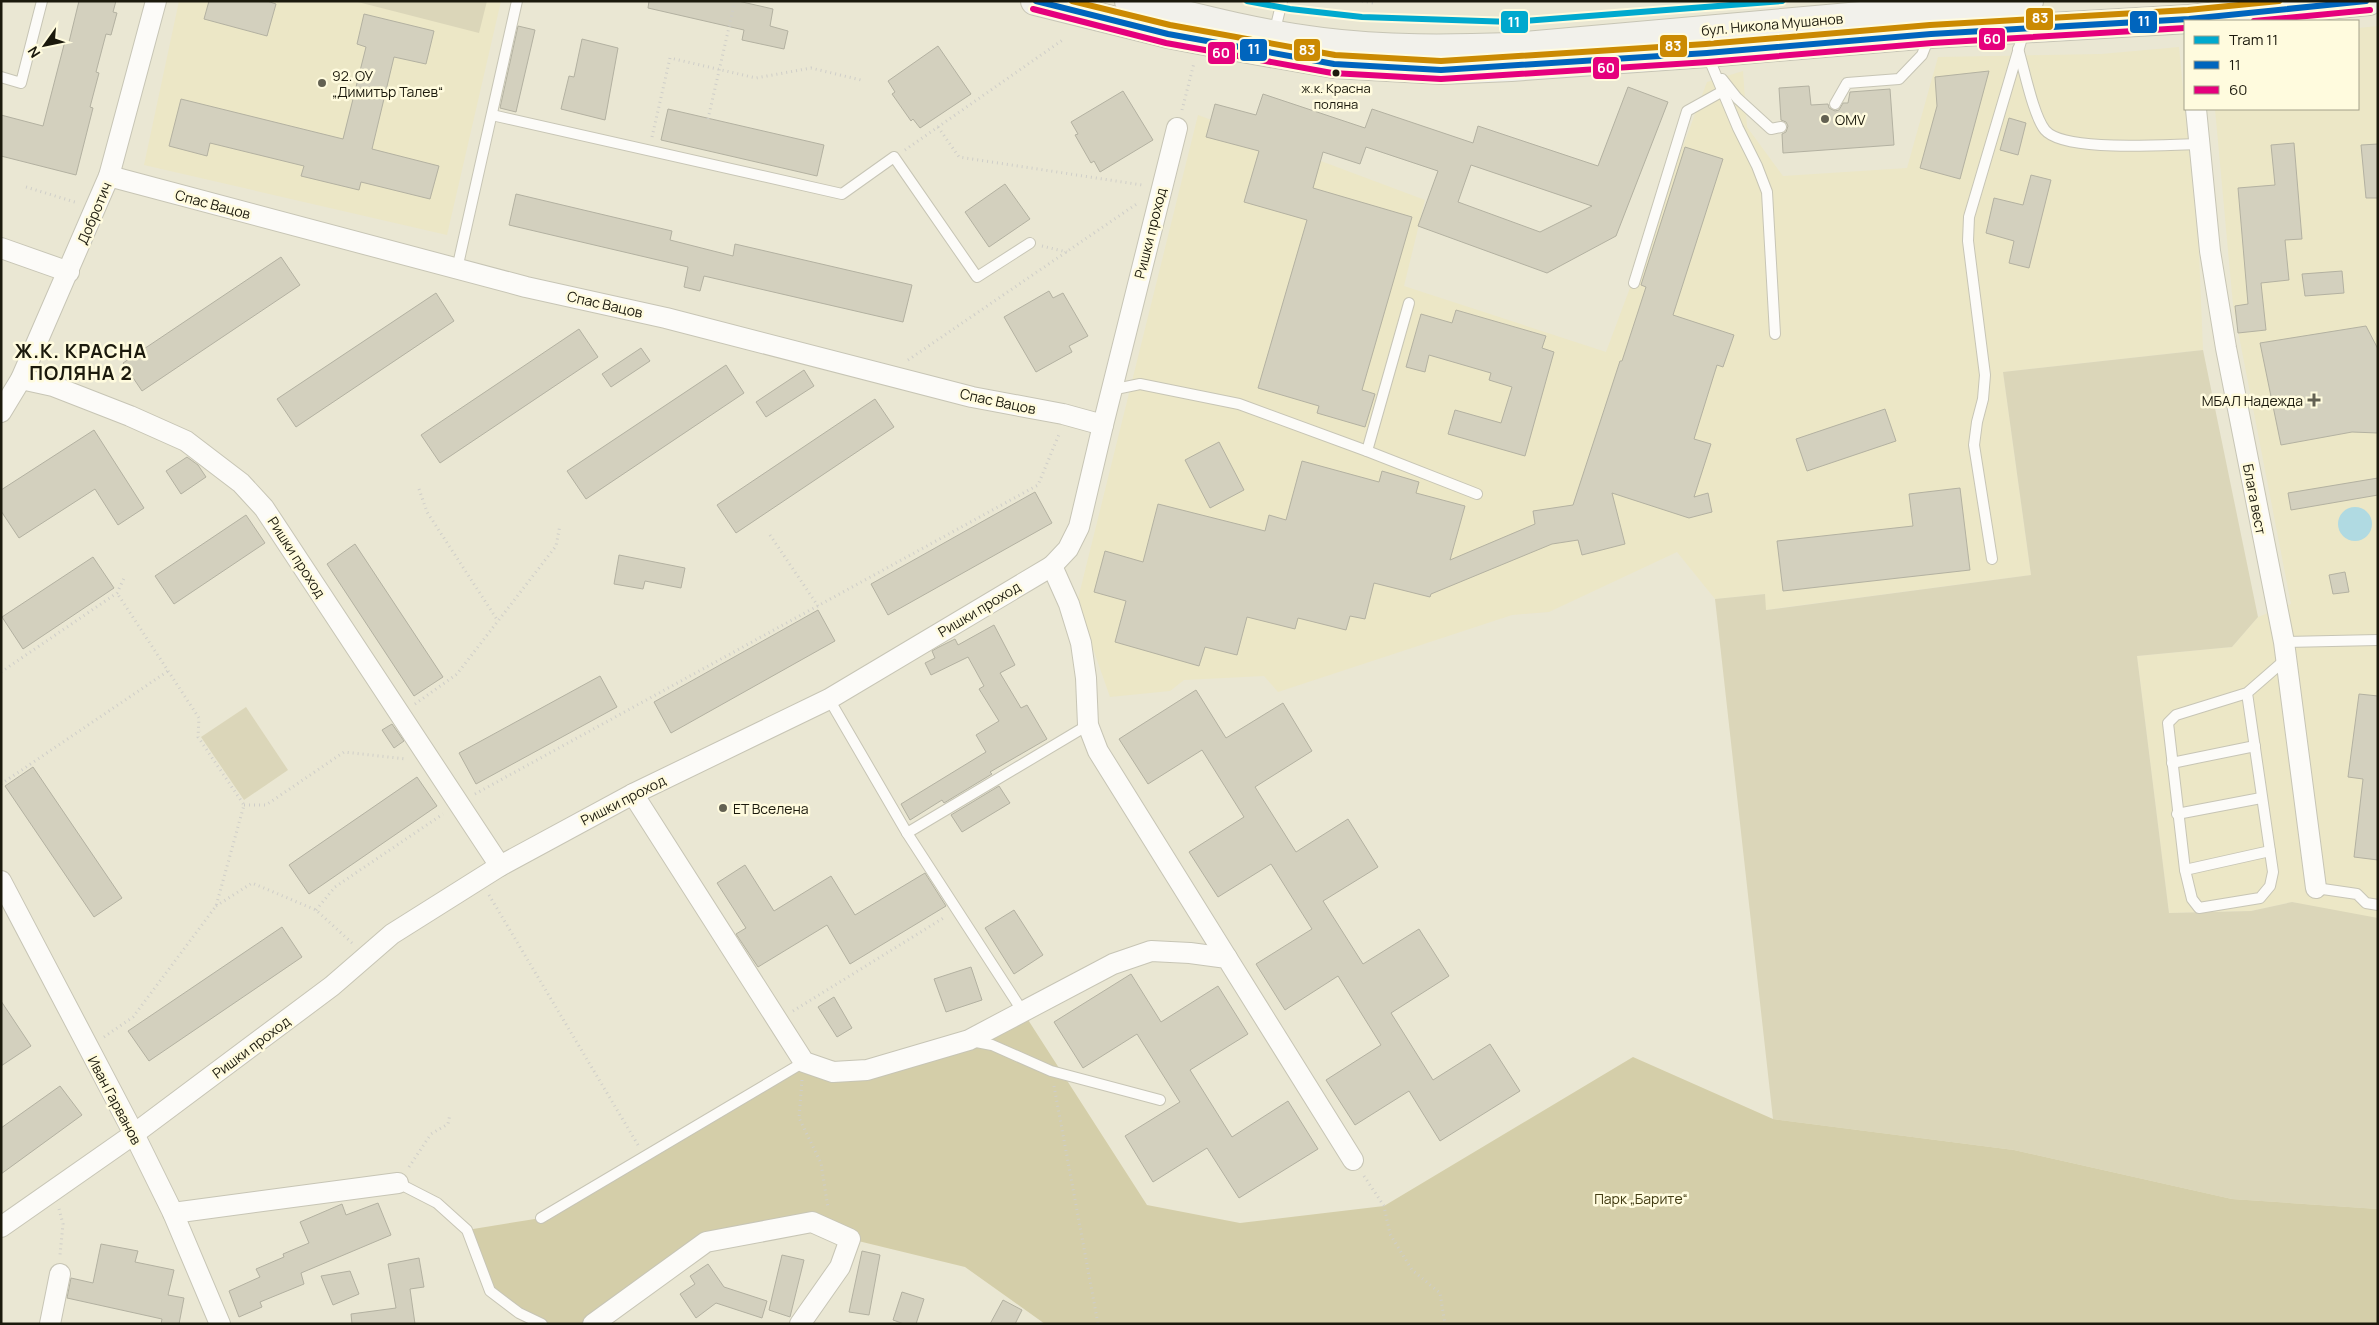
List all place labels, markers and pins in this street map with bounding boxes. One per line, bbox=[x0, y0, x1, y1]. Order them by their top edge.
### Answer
place label: 92. ОУ „Димитър Талев“ bbox=[332, 66, 443, 101]
marker: ж.к. Красна поляна bbox=[1331, 68, 1341, 78]
marker: 92. ОУ „Димитър Талев“ bbox=[316, 77, 328, 89]
place label: ж.к. Красна поляна bbox=[1301, 79, 1371, 113]
place label: OMV bbox=[1835, 110, 1866, 129]
marker: OMV bbox=[1819, 113, 1831, 125]
place label: МБАЛ Надежда bbox=[2202, 391, 2303, 410]
marker: МБАЛ Надежда bbox=[2307, 393, 2321, 407]
place label: ЕТ Вселена bbox=[733, 799, 809, 818]
marker: ЕТ Вселена bbox=[717, 802, 729, 814]

